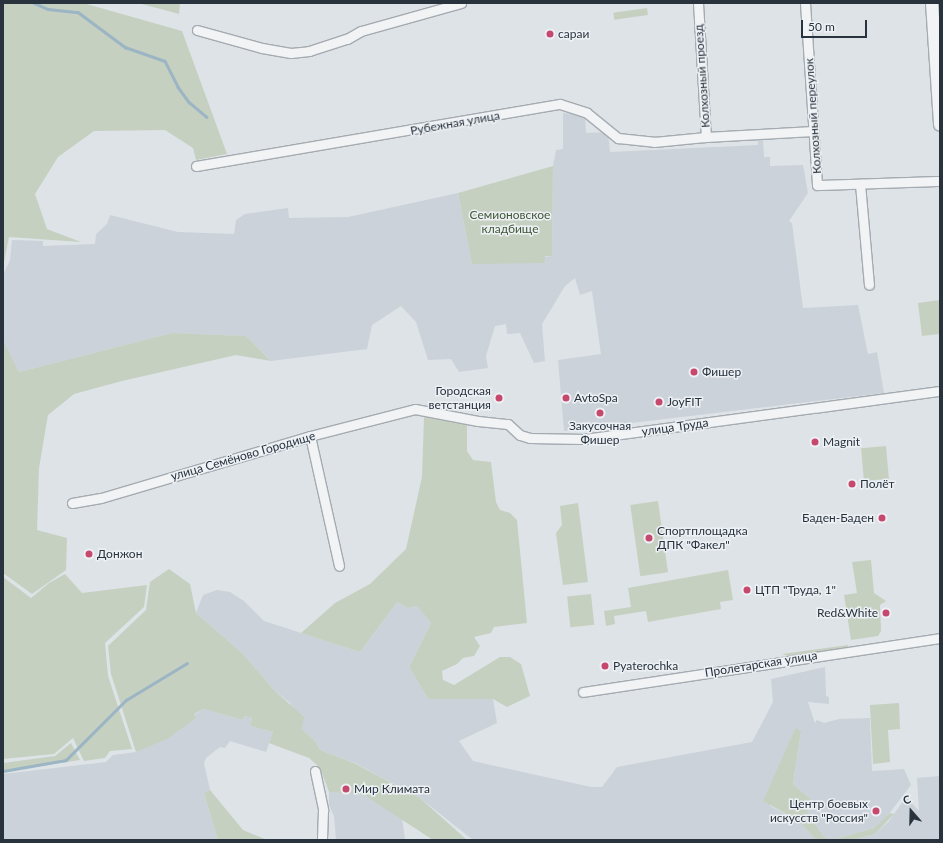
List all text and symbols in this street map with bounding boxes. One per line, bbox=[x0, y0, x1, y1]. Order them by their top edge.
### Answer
scale bar bbox=[803, 12, 869, 38]
text: 50 m bbox=[808, 19, 835, 34]
street label: Колхозный проезд bbox=[691, 24, 713, 128]
place label: сараи bbox=[558, 27, 589, 41]
marker: сараи bbox=[545, 29, 555, 39]
street label: Колхозный переулок bbox=[802, 58, 824, 174]
street label: Рубежная улица bbox=[409, 108, 501, 138]
park label: Семионовское кладбище bbox=[470, 208, 550, 236]
place label: Фишер bbox=[702, 365, 741, 379]
marker: Фишер bbox=[689, 367, 699, 377]
place label: Городская ветстанция bbox=[428, 384, 491, 412]
place label: AvtoSpa bbox=[574, 391, 618, 405]
marker: Городская ветстанция bbox=[494, 393, 504, 403]
marker: AvtoSpa bbox=[561, 393, 571, 403]
place label: JoyFIT bbox=[667, 395, 702, 409]
marker: JoyFIT bbox=[654, 397, 664, 407]
marker: Закусочная Фишер bbox=[595, 408, 605, 418]
street label: улица Труда bbox=[641, 415, 709, 439]
place label: Закусочная Фишер bbox=[569, 419, 631, 447]
street label: улица Семёново Городище bbox=[169, 428, 317, 484]
place label: Magnit bbox=[823, 435, 860, 449]
marker: Magnit bbox=[810, 437, 820, 447]
place label: Полёт bbox=[860, 477, 895, 491]
marker: Полёт bbox=[847, 479, 857, 489]
place label: Баден-Баден bbox=[802, 511, 874, 525]
marker: Баден-Баден bbox=[877, 513, 887, 523]
place label: Спортплощадка ДПК "Факел" bbox=[657, 524, 748, 552]
marker: Спортплощадка ДПК "Факел" bbox=[644, 533, 654, 543]
place label: Донжон bbox=[97, 547, 142, 561]
marker: Донжон bbox=[84, 549, 94, 559]
place label: ЦТП "Труда, 1" bbox=[755, 583, 836, 597]
marker: ЦТП "Труда, 1" bbox=[742, 585, 752, 595]
place label: Red&White bbox=[817, 606, 878, 620]
marker: Red&White bbox=[881, 608, 891, 618]
street label: Пролетарская улица bbox=[704, 648, 818, 680]
place label: Pyaterochka bbox=[613, 659, 678, 673]
marker: Pyaterochka bbox=[600, 661, 610, 671]
place label: Мир Климата bbox=[354, 782, 430, 796]
marker: Мир Климата bbox=[341, 784, 351, 794]
north arrow bbox=[891, 791, 931, 831]
text: С bbox=[901, 792, 912, 807]
place label: Центр боевых искусств "Россия" bbox=[770, 797, 868, 825]
marker: Центр боевых искусств "Россия" bbox=[871, 806, 881, 816]

